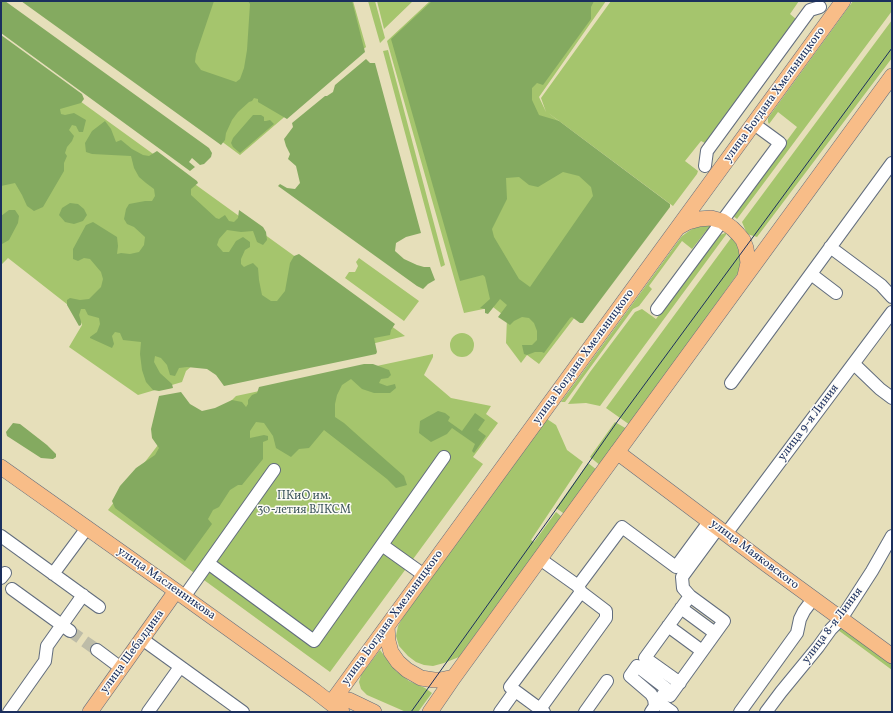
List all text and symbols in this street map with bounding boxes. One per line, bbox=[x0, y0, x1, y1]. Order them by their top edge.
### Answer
street label: улица Богдана Хмельницкого bbox=[721, 25, 829, 165]
street label: улица Богдана Хмельницкого bbox=[530, 287, 638, 427]
street label: улица 9-я Линия bbox=[775, 382, 843, 464]
park label: ПКиО им. 30-летия ВЛКСМ bbox=[257, 490, 351, 518]
street label: улица Маяковского bbox=[707, 517, 801, 593]
street label: улица Масленникова bbox=[114, 545, 218, 623]
street label: улица Богдана Хмельницкого bbox=[339, 548, 447, 688]
street label: улица 8-я Линия bbox=[800, 585, 866, 667]
street label: улица Шебалдина bbox=[98, 607, 168, 697]

